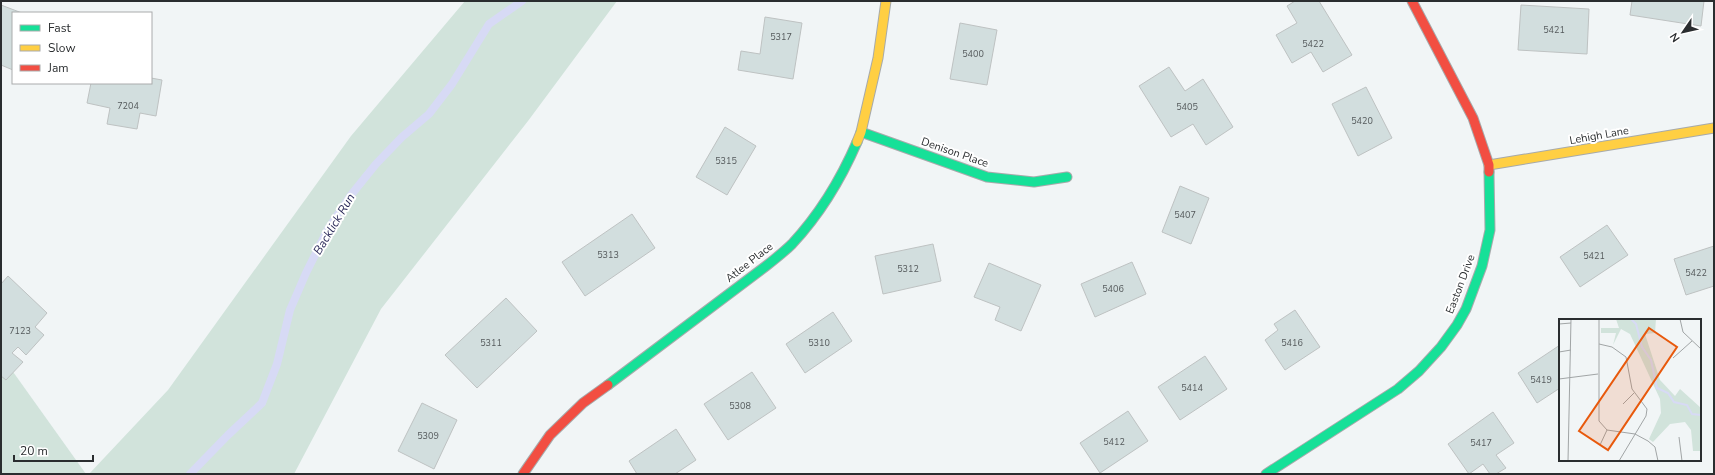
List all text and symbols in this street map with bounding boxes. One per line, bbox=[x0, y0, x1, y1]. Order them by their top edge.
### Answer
legend bbox=[12, 12, 152, 84]
north arrow bbox=[1663, 12, 1703, 52]
text: Fast bbox=[48, 20, 71, 36]
house number: 5421 bbox=[1543, 24, 1565, 36]
text: N bbox=[1667, 30, 1684, 45]
house number: 5317 bbox=[770, 31, 792, 43]
house number: 5422 bbox=[1302, 38, 1324, 50]
text: Slow bbox=[48, 40, 76, 56]
house number: 5400 bbox=[962, 48, 984, 60]
text: Jam bbox=[47, 60, 69, 76]
house number: 7204 bbox=[117, 100, 139, 112]
house number: 5405 bbox=[1176, 101, 1198, 113]
house number: 5420 bbox=[1351, 115, 1373, 127]
street label: Lehigh Lane bbox=[1568, 123, 1630, 148]
street label: Denison Place bbox=[919, 134, 991, 171]
house number: 5315 bbox=[715, 155, 737, 167]
water label: Backlick Run bbox=[309, 190, 359, 258]
house number: 5407 bbox=[1174, 209, 1196, 221]
street label: Atlee Place bbox=[722, 239, 776, 286]
house number: 5313 bbox=[597, 249, 619, 261]
house number: 5421 bbox=[1583, 250, 1605, 262]
street label: Easton Drive bbox=[1442, 252, 1479, 316]
house number: 5312 bbox=[897, 263, 919, 275]
house number: 5422 bbox=[1685, 267, 1707, 279]
house number: 5406 bbox=[1102, 283, 1124, 295]
inset map bbox=[1559, 319, 1701, 461]
house number: 7123 bbox=[9, 325, 31, 337]
house number: 5311 bbox=[480, 337, 502, 349]
house number: 5310 bbox=[808, 337, 830, 349]
house number: 5416 bbox=[1281, 337, 1303, 349]
house number: 5419 bbox=[1530, 374, 1552, 386]
house number: 5414 bbox=[1181, 382, 1203, 394]
house number: 5308 bbox=[729, 400, 751, 412]
house number: 5309 bbox=[417, 430, 439, 442]
house number: 5412 bbox=[1103, 436, 1125, 448]
scale bar bbox=[14, 437, 93, 463]
house number: 5417 bbox=[1470, 437, 1492, 449]
text: 20 m bbox=[20, 443, 48, 459]

